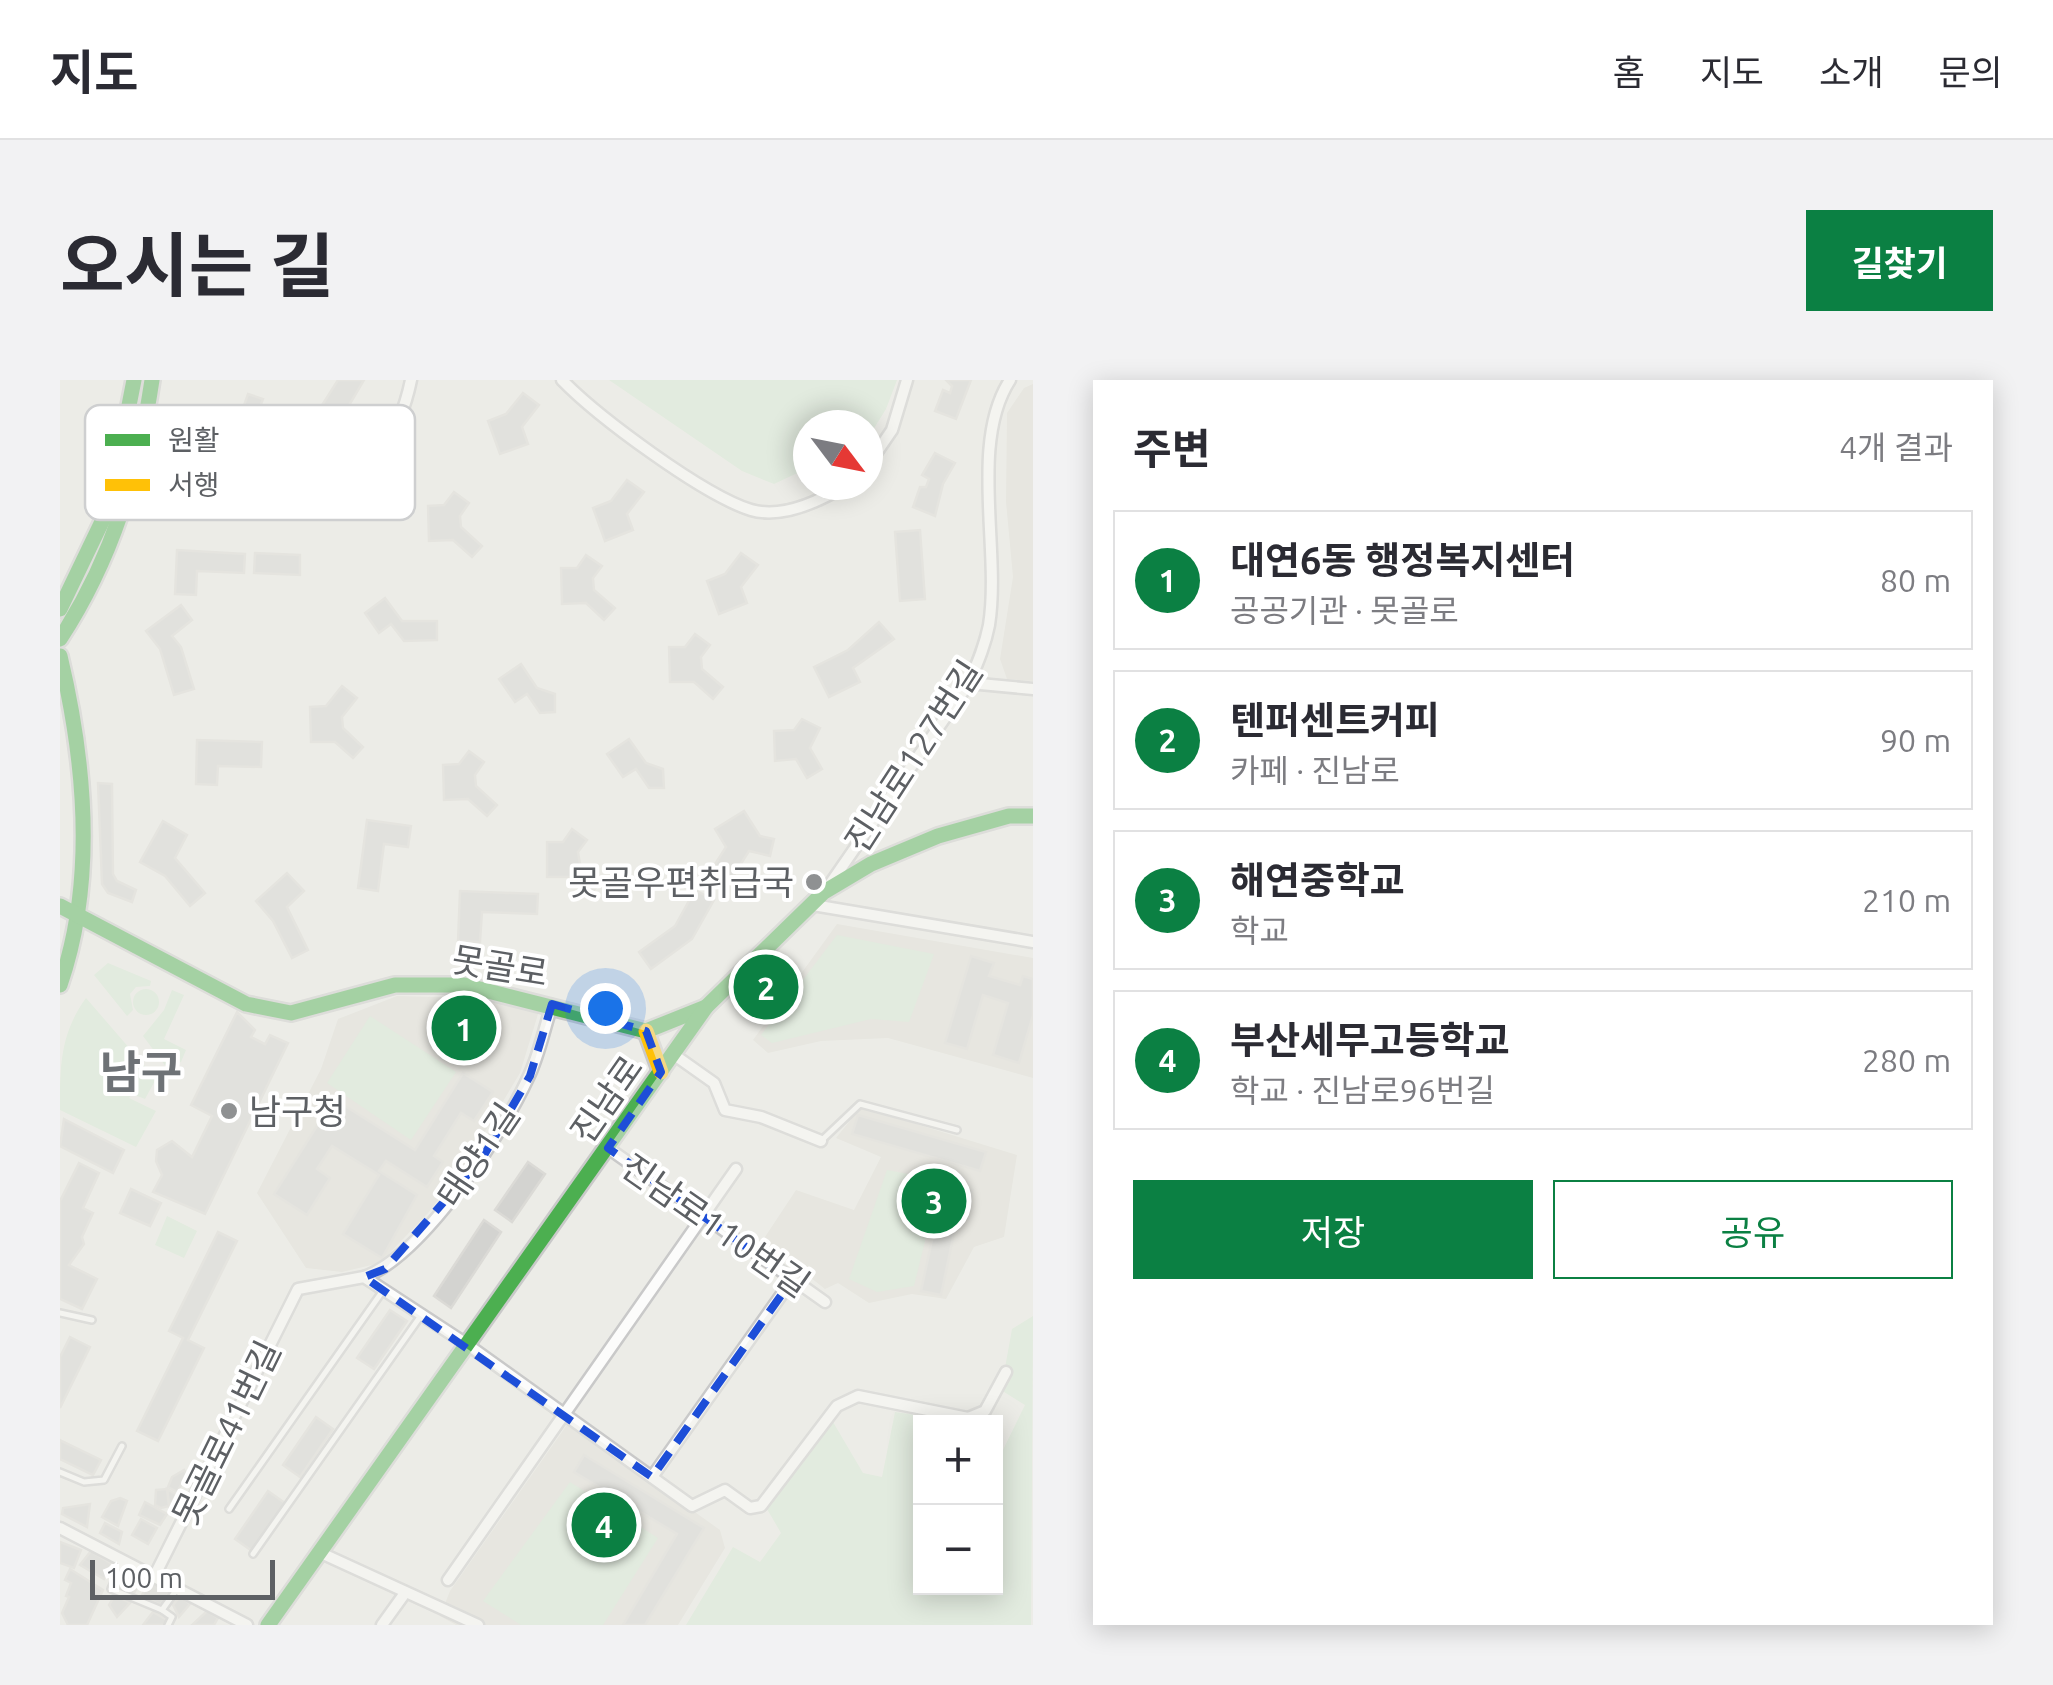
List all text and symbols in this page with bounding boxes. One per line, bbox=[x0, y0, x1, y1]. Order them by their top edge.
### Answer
text: 지도 bbox=[50, 45, 138, 99]
text: 홈 bbox=[1613, 52, 1645, 92]
text: 지도 bbox=[1700, 52, 1764, 92]
text: 소개 bbox=[1819, 52, 1884, 92]
text: 문의 bbox=[1939, 52, 2003, 92]
button: 길찾기 bbox=[1806, 210, 1993, 311]
text: 오시는 길 bbox=[60, 226, 334, 304]
legend bbox=[85, 405, 415, 520]
north arrow bbox=[793, 410, 883, 500]
text: 원활 bbox=[168, 424, 220, 455]
text: 주변 bbox=[1133, 425, 1210, 472]
text: 4개 결과 bbox=[1839, 429, 1953, 465]
text: 서행 bbox=[168, 469, 220, 500]
text: 대연6동 행정복지센터 bbox=[1230, 539, 1575, 581]
text: 1 bbox=[1158, 562, 1177, 598]
text: 80 m bbox=[1880, 562, 1951, 598]
text: 공공기관 · 못골로 bbox=[1230, 592, 1459, 628]
street label: 진남로127번길 bbox=[836, 653, 990, 859]
text: 텐퍼센트커피 bbox=[1230, 699, 1440, 741]
text: 2 bbox=[1158, 722, 1177, 758]
text: 90 m bbox=[1880, 722, 1951, 758]
text: 카페 · 진남로 bbox=[1230, 752, 1400, 788]
text: 해연중학교 bbox=[1230, 859, 1405, 901]
place label: 못골우편취급국 bbox=[569, 862, 794, 902]
marker: 못골우편취급국 bbox=[803, 871, 825, 893]
text: 3 bbox=[1158, 882, 1177, 918]
text: 210 m bbox=[1862, 882, 1951, 918]
text: 학교 bbox=[1230, 912, 1289, 948]
street label: 못골로 bbox=[449, 939, 551, 993]
pin: 2 bbox=[734, 950, 798, 1024]
your location bbox=[580, 983, 631, 1034]
pin: 1 bbox=[432, 990, 496, 1066]
text: 부산세무고등학교 bbox=[1230, 1019, 1510, 1061]
text: 4 bbox=[1158, 1042, 1177, 1078]
text: 280 m bbox=[1862, 1042, 1951, 1078]
district label: 남구 bbox=[100, 1046, 182, 1097]
street label: 진남로 bbox=[562, 1048, 650, 1150]
text: 학교 · 진남로96번길 bbox=[1230, 1072, 1495, 1108]
place label: 남구청 bbox=[249, 1091, 346, 1131]
street label: 태양1길 bbox=[429, 1096, 527, 1214]
marker: 남구청 bbox=[218, 1100, 240, 1122]
street label: 진남로110번길 bbox=[614, 1145, 818, 1305]
pin: 3 bbox=[902, 1164, 966, 1238]
button: 저장 bbox=[1133, 1180, 1533, 1279]
button: 공유 bbox=[1553, 1180, 1953, 1279]
street label: 못골로41번길 bbox=[164, 1334, 288, 1532]
map controls bbox=[913, 1415, 1003, 1595]
button: + bbox=[913, 1415, 1003, 1505]
pin: 4 bbox=[572, 1488, 636, 1562]
button: − bbox=[913, 1505, 1003, 1595]
scale bar bbox=[90, 1555, 275, 1600]
text: 100 m bbox=[105, 1562, 183, 1593]

